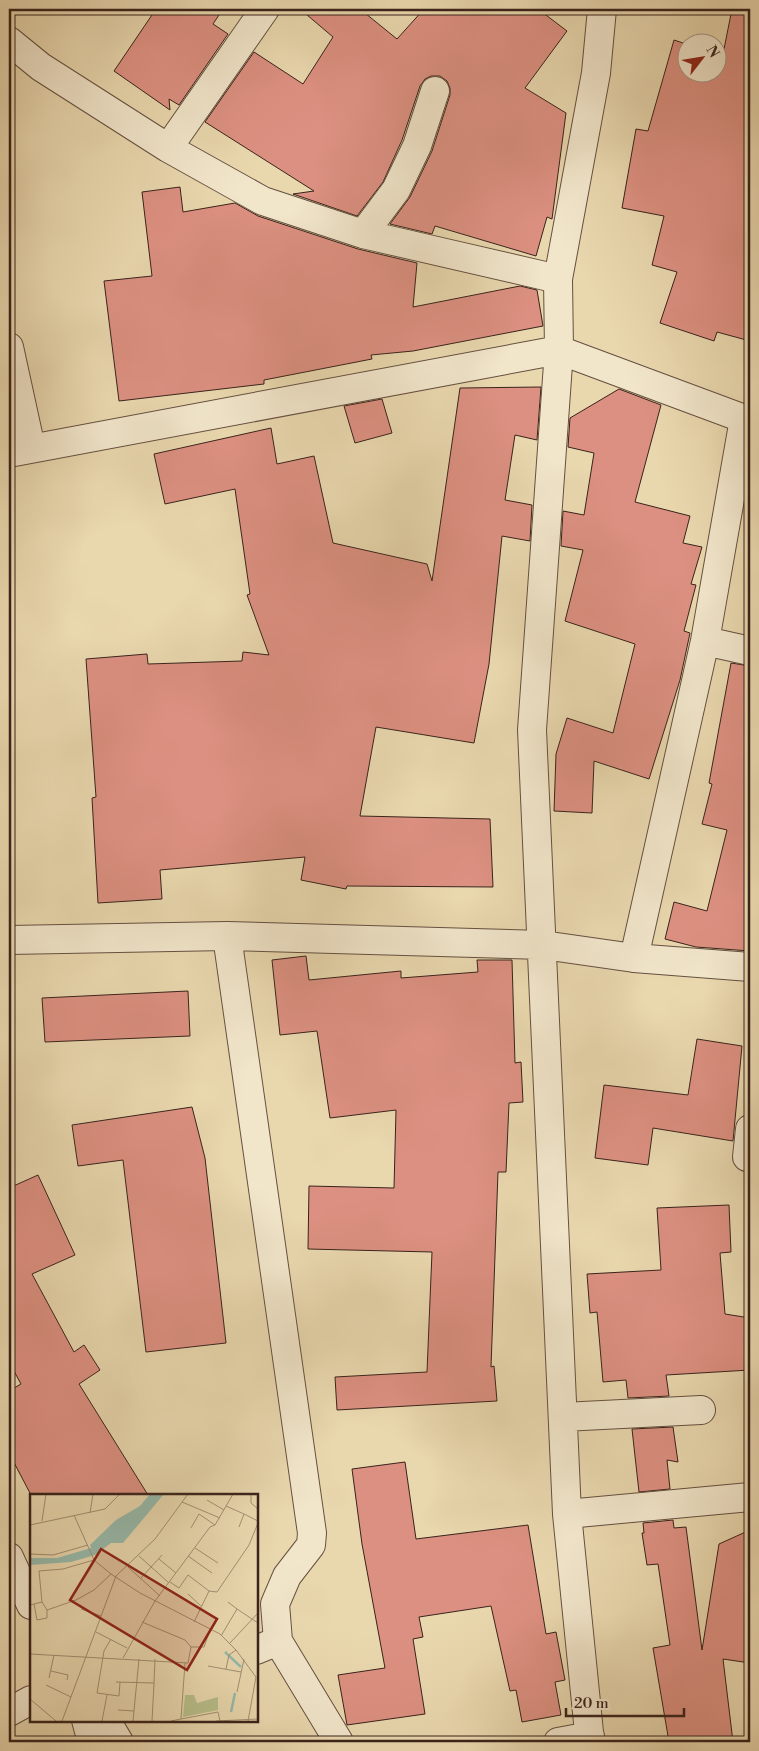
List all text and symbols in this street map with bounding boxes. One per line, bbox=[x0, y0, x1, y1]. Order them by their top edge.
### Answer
north arrow bbox=[676, 32, 726, 82]
text: N bbox=[702, 42, 723, 61]
inset map bbox=[30, 1494, 258, 1721]
scale bar bbox=[566, 1686, 684, 1718]
text: 20 m bbox=[574, 1694, 609, 1713]

